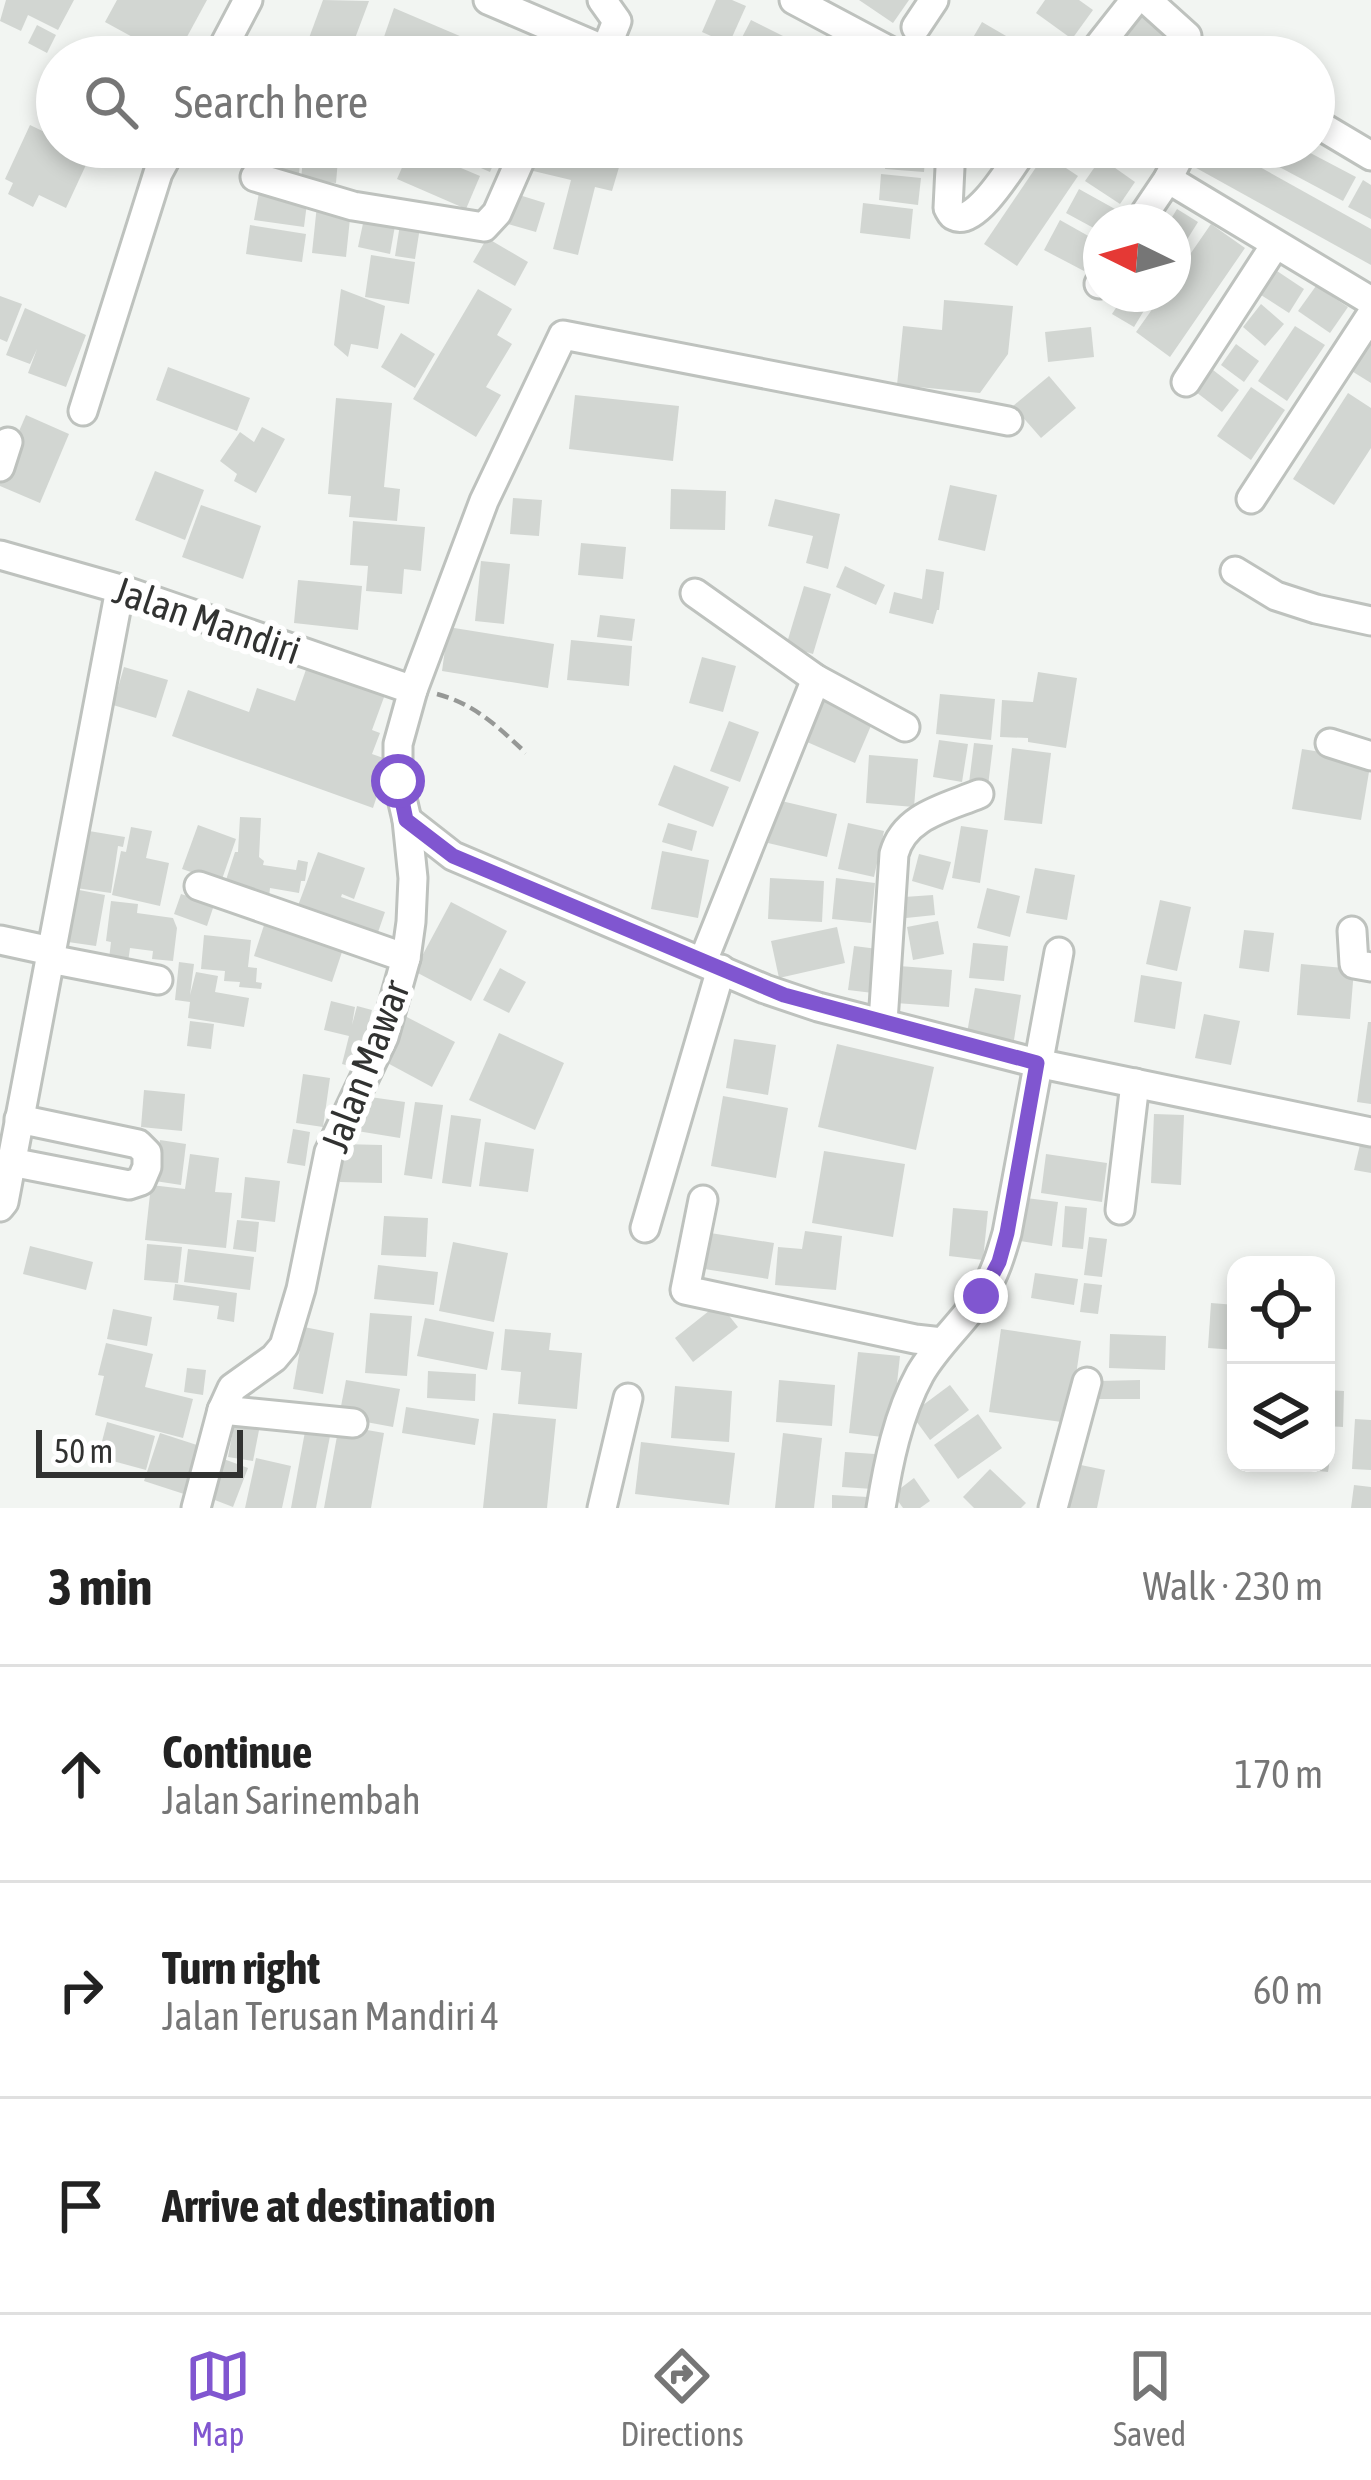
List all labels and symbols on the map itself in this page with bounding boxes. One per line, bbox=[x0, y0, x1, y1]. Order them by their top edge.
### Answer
north arrow bbox=[1083, 204, 1191, 312]
street label: Jalan Mandiri bbox=[108, 568, 306, 672]
route start bbox=[371, 754, 425, 808]
street label: Jalan Mawar bbox=[312, 974, 418, 1158]
route end bbox=[954, 1269, 1008, 1323]
scale bar bbox=[36, 1424, 243, 1477]

